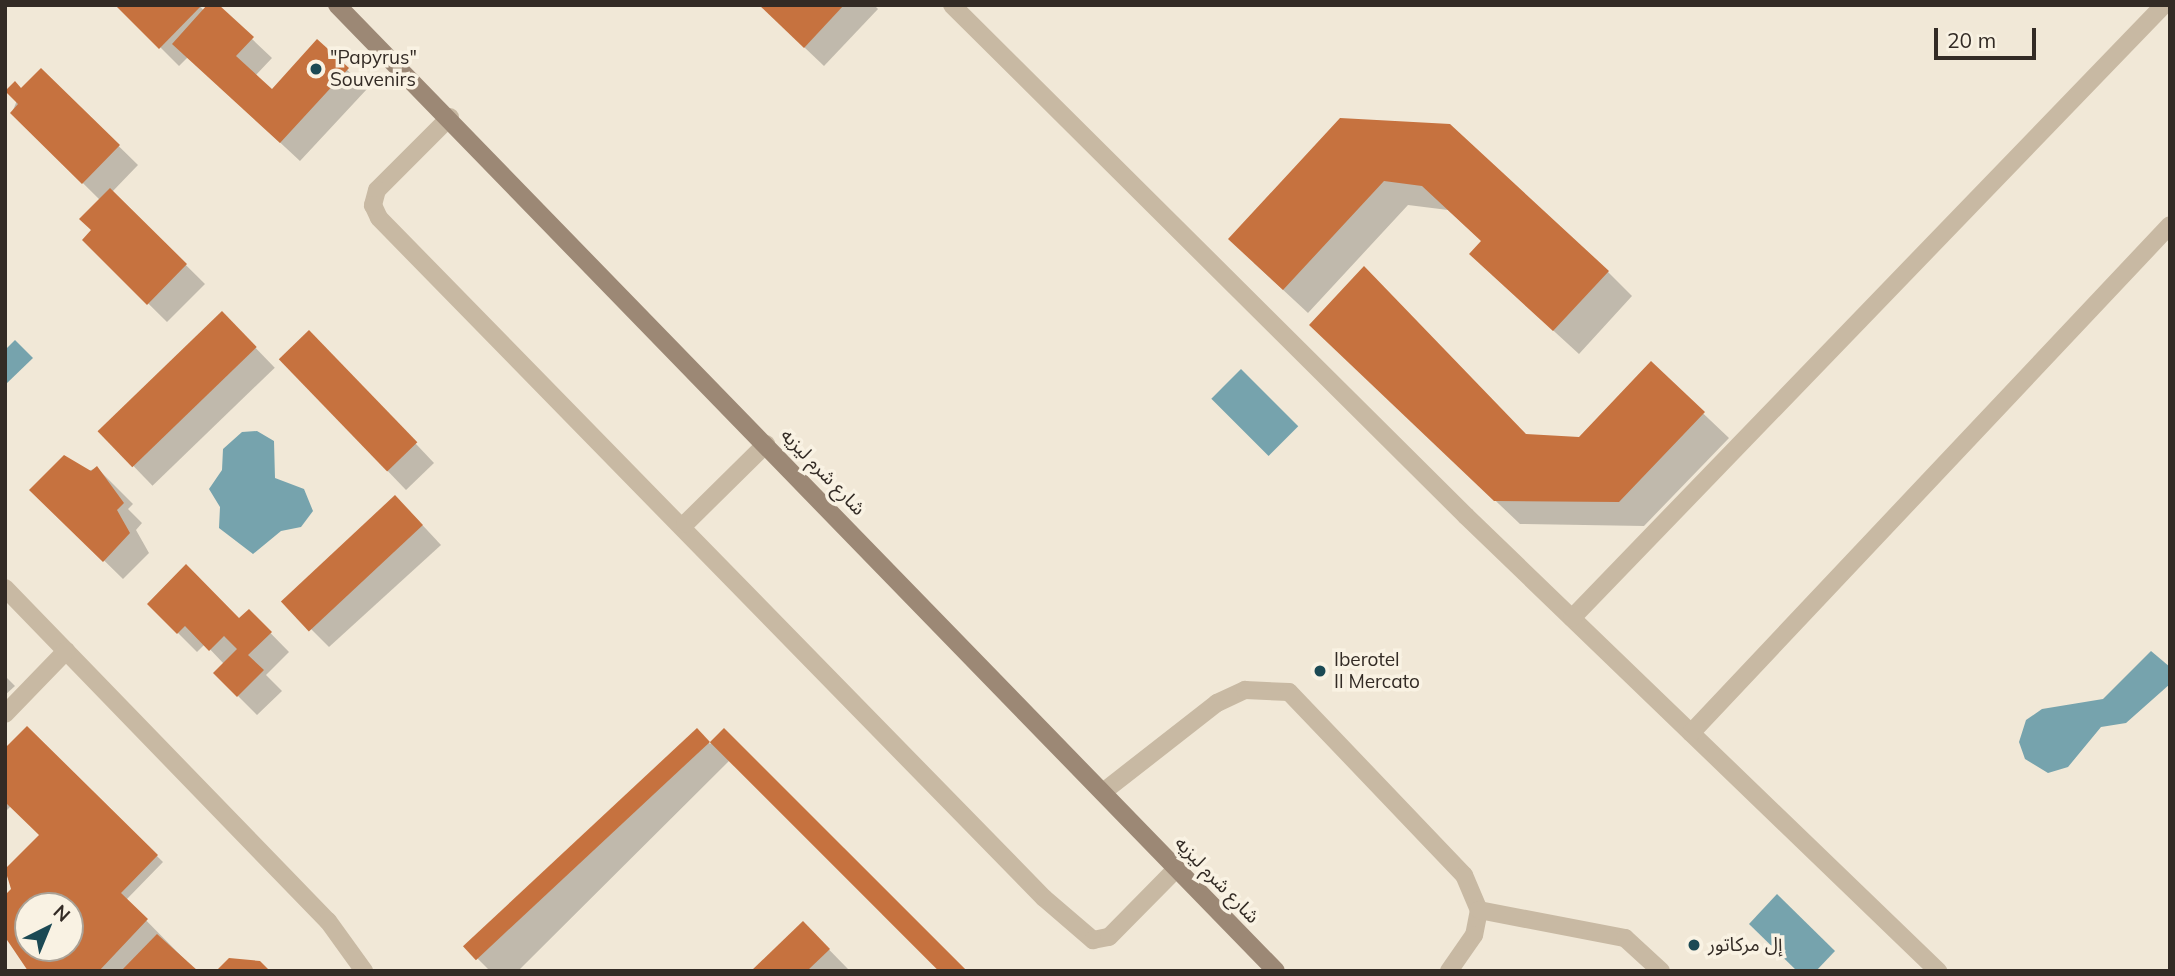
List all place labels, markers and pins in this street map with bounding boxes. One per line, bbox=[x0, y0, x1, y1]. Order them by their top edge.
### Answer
place label: "Papyrus" Souvenirs bbox=[330, 47, 417, 91]
marker: "Papyrus" Souvenirs bbox=[308, 61, 324, 77]
place label: Iberotel Il Mercato bbox=[1334, 649, 1420, 693]
marker: Iberotel Il Mercato bbox=[1312, 663, 1328, 679]
place label: إل مركاتور bbox=[1708, 934, 1782, 956]
marker: إل مركاتور bbox=[1686, 937, 1702, 953]

